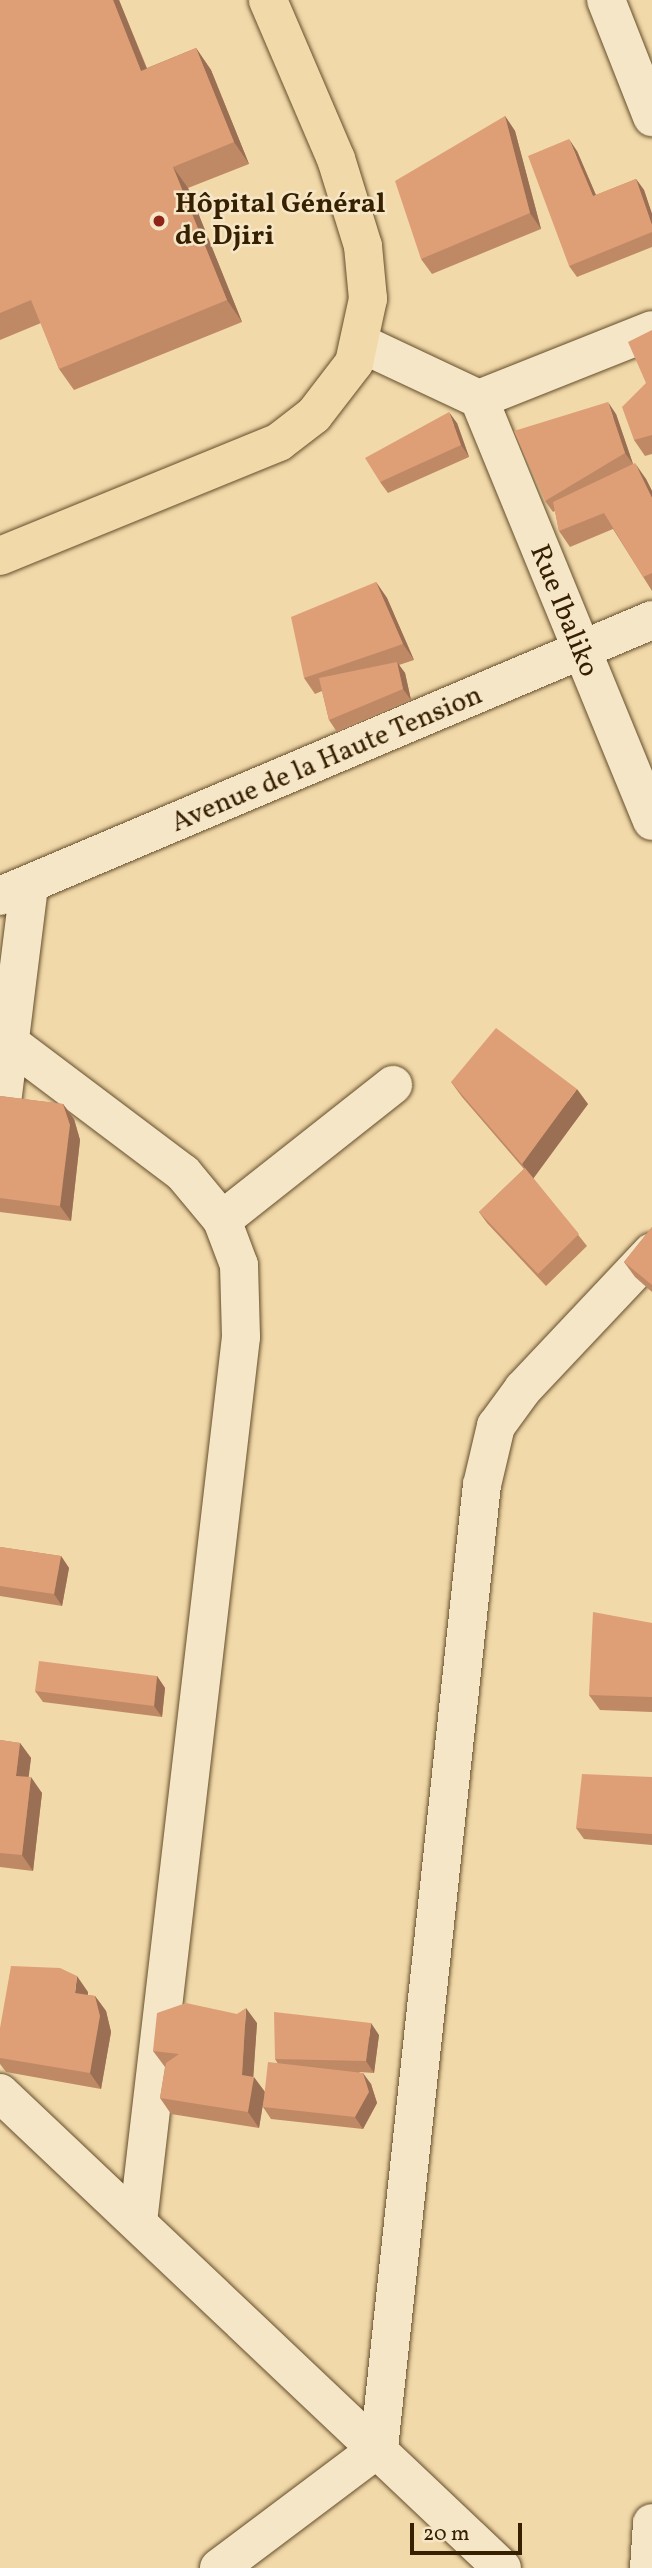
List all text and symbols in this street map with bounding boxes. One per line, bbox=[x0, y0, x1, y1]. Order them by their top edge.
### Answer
place label: Hôpital Général de Djiri bbox=[175, 188, 386, 254]
marker: Hôpital Général de Djiri bbox=[149, 211, 169, 231]
street label: Rue Ibaliko bbox=[521, 540, 605, 682]
street label: Avenue de la Haute Tension bbox=[166, 679, 488, 841]
scale bar bbox=[414, 2508, 526, 2552]
text: 20 m bbox=[423, 2520, 469, 2549]

